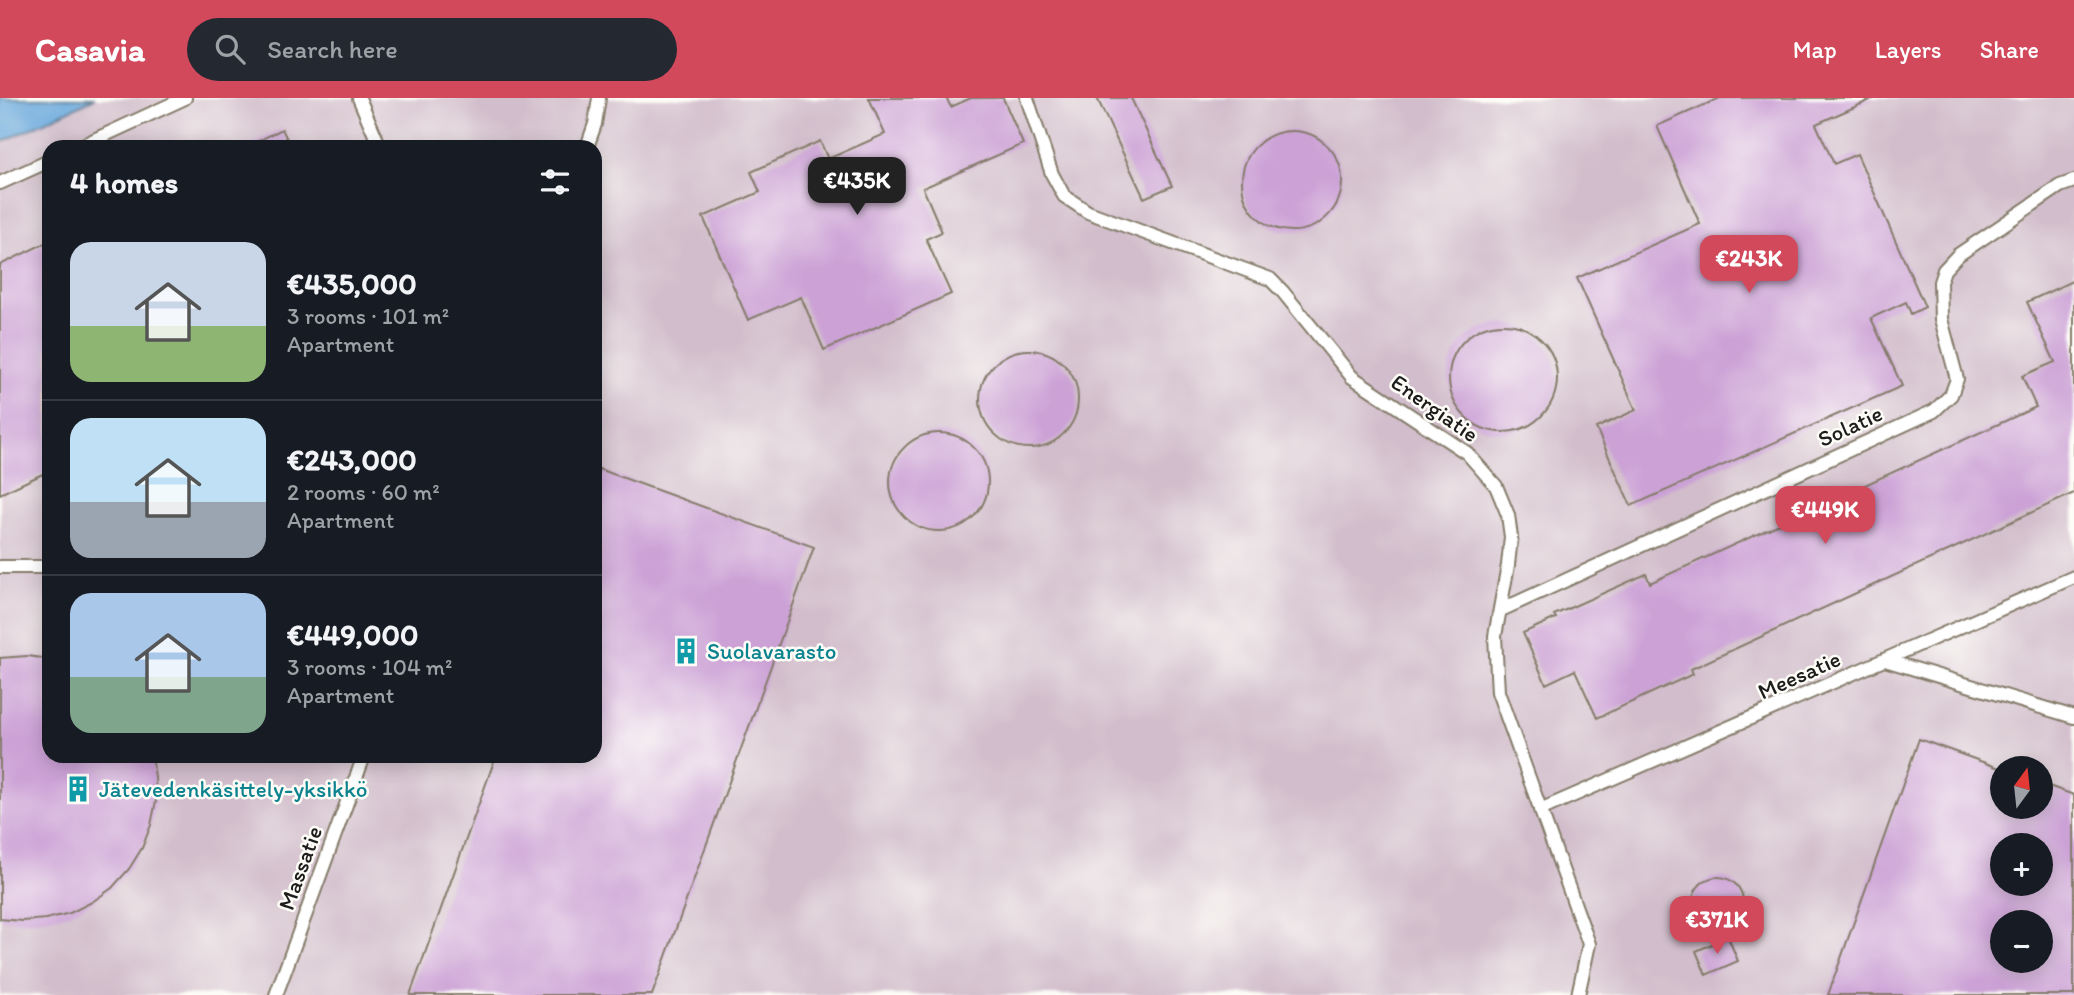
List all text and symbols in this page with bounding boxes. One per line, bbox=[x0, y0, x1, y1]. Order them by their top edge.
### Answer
search box bbox=[187, 18, 677, 81]
text: Casavia bbox=[35, 30, 145, 69]
icon: search bbox=[211, 30, 249, 68]
text: Search here bbox=[267, 33, 398, 65]
text: Map bbox=[1793, 35, 1837, 64]
text: Layers bbox=[1875, 35, 1942, 64]
text: Share bbox=[1980, 35, 2039, 64]
pin: €435K bbox=[808, 158, 906, 217]
icon: filters bbox=[536, 163, 574, 201]
text: 4 homes bbox=[70, 164, 178, 201]
text: €435K bbox=[824, 166, 890, 194]
pin: €243K bbox=[1700, 236, 1798, 295]
text: €243K bbox=[1716, 244, 1782, 272]
text: €435,000 bbox=[287, 265, 417, 302]
icon: home bbox=[126, 270, 210, 354]
text: 3 rooms · 101 m² bbox=[287, 302, 449, 330]
text: Apartment bbox=[287, 330, 394, 358]
street label: Energiatie bbox=[1386, 368, 1484, 448]
street label: Solatie bbox=[1813, 399, 1887, 453]
text: €243,000 bbox=[287, 441, 417, 478]
icon: home bbox=[126, 446, 210, 530]
text: 2 rooms · 60 m² bbox=[287, 478, 440, 506]
pin: €449K bbox=[1776, 486, 1874, 546]
text: €449K bbox=[1791, 495, 1859, 523]
text: Apartment bbox=[287, 506, 394, 534]
text: €449,000 bbox=[287, 616, 418, 653]
icon: home bbox=[126, 621, 210, 705]
building icon: Suolavarasto bbox=[671, 636, 701, 666]
place label: Suolavarasto bbox=[707, 637, 836, 665]
street label: Meesatie bbox=[1753, 644, 1845, 706]
text: 3 rooms · 104 m² bbox=[287, 653, 452, 681]
text: Apartment bbox=[287, 681, 394, 709]
north arrow bbox=[1990, 756, 2053, 819]
map controls bbox=[1990, 756, 2053, 973]
building icon: Jätevedenkäsittely-yksikkö bbox=[63, 774, 93, 804]
place label: Jätevedenkäsittely-yksikkö bbox=[99, 775, 368, 803]
street label: Massatie bbox=[272, 822, 328, 914]
button: + bbox=[1990, 833, 2053, 896]
pin: €371K bbox=[1668, 896, 1766, 956]
text: €371K bbox=[1686, 905, 1748, 933]
button: − bbox=[1990, 910, 2053, 973]

